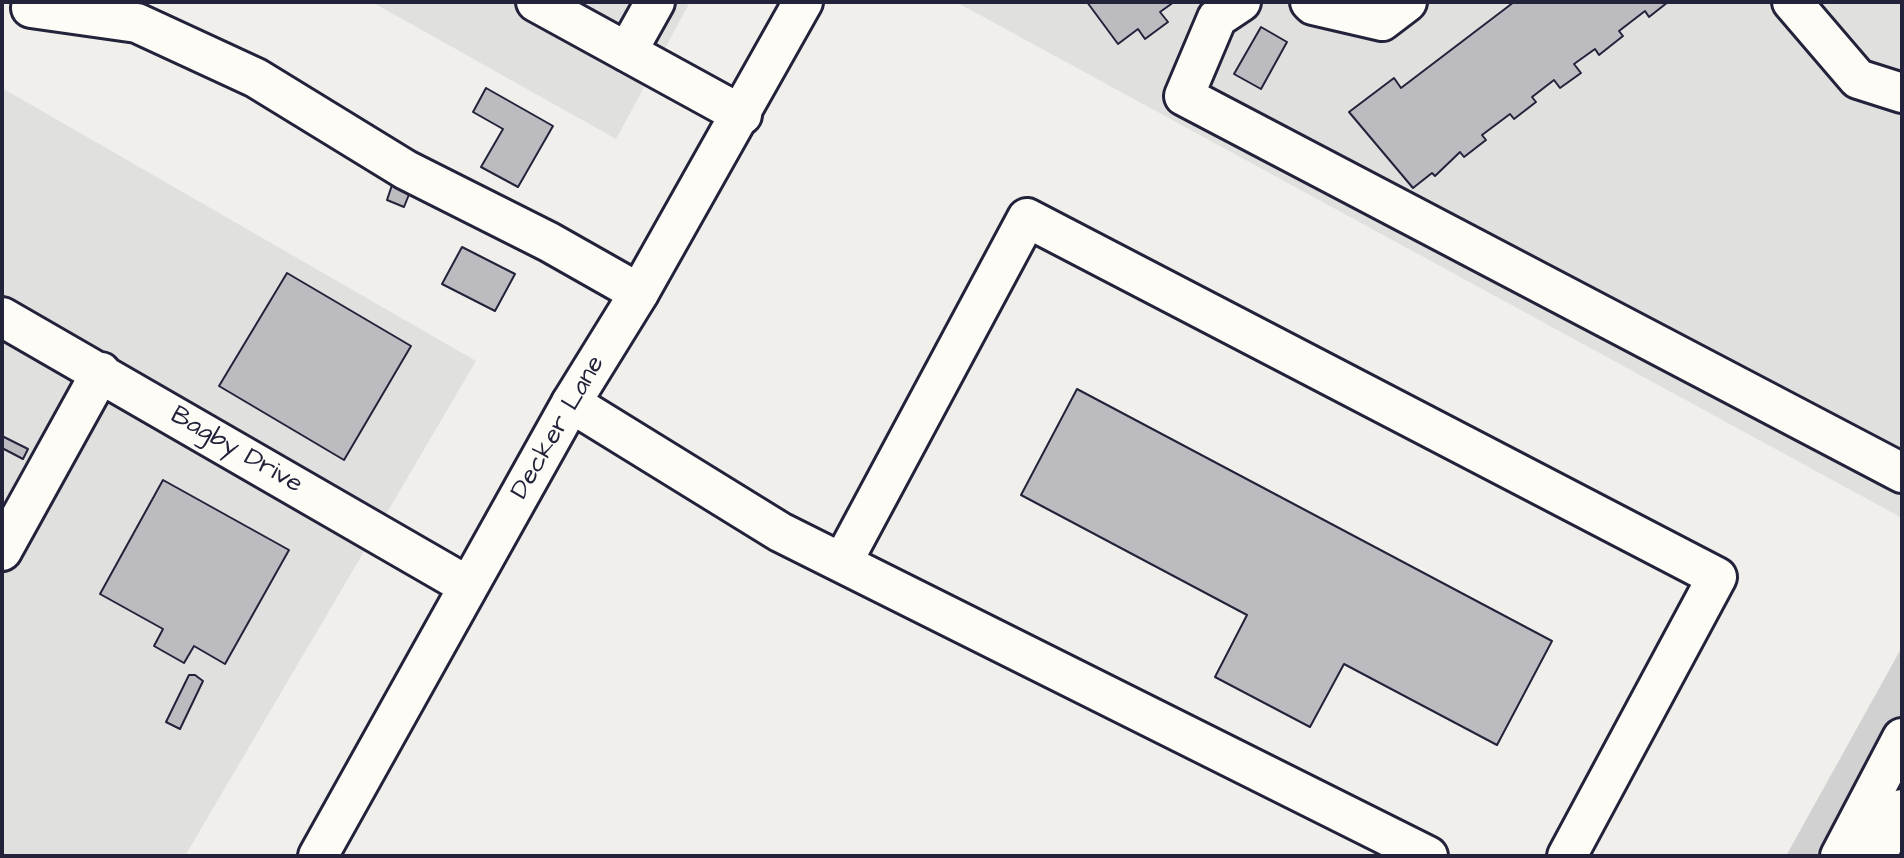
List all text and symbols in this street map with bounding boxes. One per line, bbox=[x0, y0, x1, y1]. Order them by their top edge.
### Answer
street label: Decker Lane bbox=[505, 351, 613, 505]
street label: Bagby Drive bbox=[165, 401, 307, 501]

